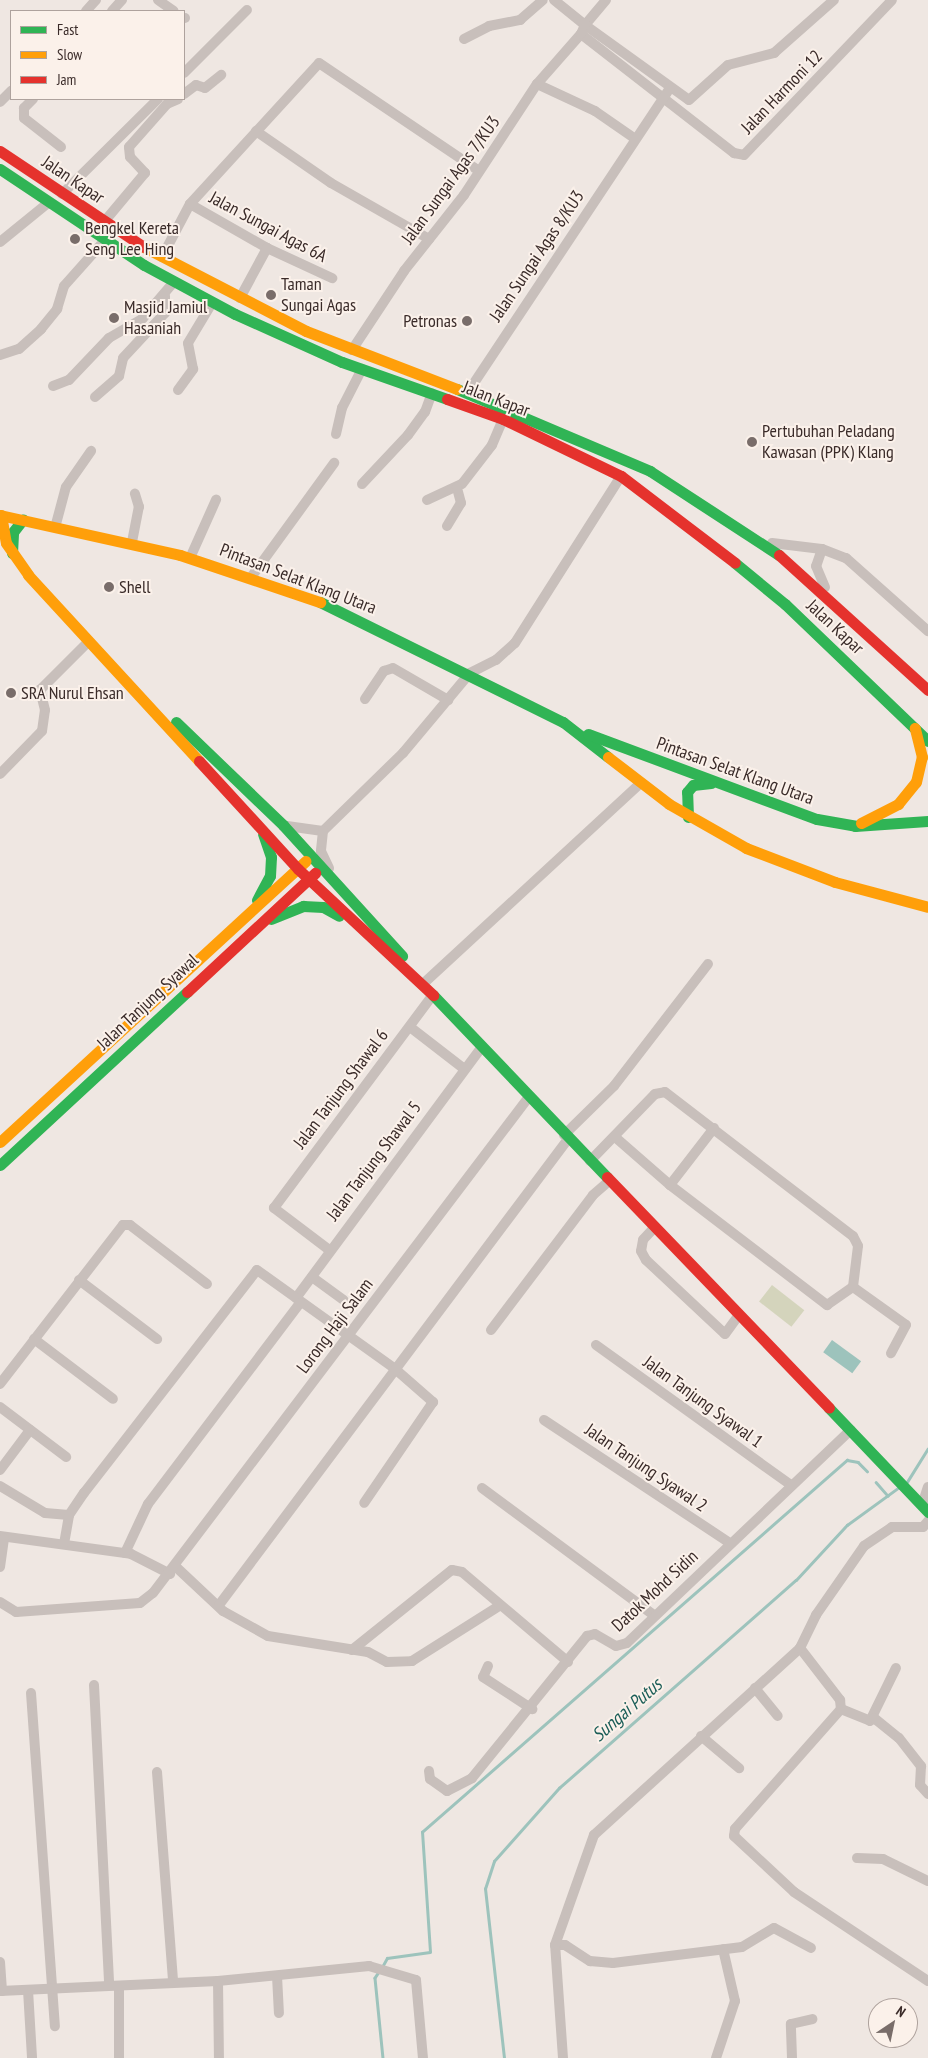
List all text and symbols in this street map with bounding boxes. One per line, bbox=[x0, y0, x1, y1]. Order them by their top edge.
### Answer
legend bbox=[10, 10, 185, 100]
text: Fast bbox=[57, 20, 78, 39]
text: Slow bbox=[57, 45, 82, 64]
street label: Jalan Harmoni 12 bbox=[737, 46, 827, 138]
text: Jam bbox=[57, 70, 76, 89]
street label: Jalan Sungai Agas 7/KU3 bbox=[397, 111, 505, 249]
street label: Jalan Kapar bbox=[38, 151, 108, 209]
street label: Jalan Sungai Agas 8/KU3 bbox=[485, 186, 589, 326]
street label: Jalan Sungai Agas 6A bbox=[205, 187, 331, 267]
place label: Bengkel Kereta Seng Lee Hing bbox=[85, 218, 179, 260]
marker: Bengkel Kereta Seng Lee Hing bbox=[69, 233, 81, 245]
place label: Taman Sungai Agas bbox=[281, 274, 356, 316]
marker: Taman Sungai Agas bbox=[265, 289, 277, 301]
place label: Masjid Jamiul Hasaniah bbox=[124, 297, 207, 340]
place label: Petronas bbox=[403, 310, 457, 332]
marker: Masjid Jamiul Hasaniah bbox=[108, 312, 120, 324]
marker: Petronas bbox=[461, 315, 473, 327]
street label: Jalan Kapar bbox=[459, 376, 533, 422]
place label: Pertubuhan Peladang Kawasan (PPK) Klang bbox=[762, 421, 895, 464]
marker: Pertubuhan Peladang Kawasan (PPK) Klang bbox=[746, 436, 758, 448]
street label: Pintasan Selat Klang Utara bbox=[217, 539, 379, 619]
place label: Shell bbox=[119, 576, 150, 598]
marker: Shell bbox=[103, 581, 115, 593]
street label: Jalan Kapar bbox=[802, 595, 868, 659]
place label: SRA Nurul Ehsan bbox=[21, 682, 124, 704]
marker: SRA Nurul Ehsan bbox=[5, 687, 17, 699]
street label: Pintasan Selat Klang Utara bbox=[653, 732, 817, 810]
street label: Jalan Tanjung Syawal bbox=[93, 949, 203, 1055]
street label: Jalan Tanjung Shawal 6 bbox=[289, 1025, 393, 1153]
street label: Jalan Tanjung Shawal 5 bbox=[322, 1097, 426, 1225]
street label: Lorong Haji Salam bbox=[292, 1274, 378, 1378]
street label: Jalan Tanjung Syawal 1 bbox=[639, 1351, 767, 1453]
street label: Jalan Tanjung Syawal 2 bbox=[581, 1419, 711, 1517]
street label: Datok Mohd Sidin bbox=[607, 1546, 703, 1636]
water label: Sungai Putus bbox=[587, 1674, 667, 1746]
north arrow bbox=[868, 1998, 918, 2048]
text: N bbox=[893, 2002, 909, 2021]

